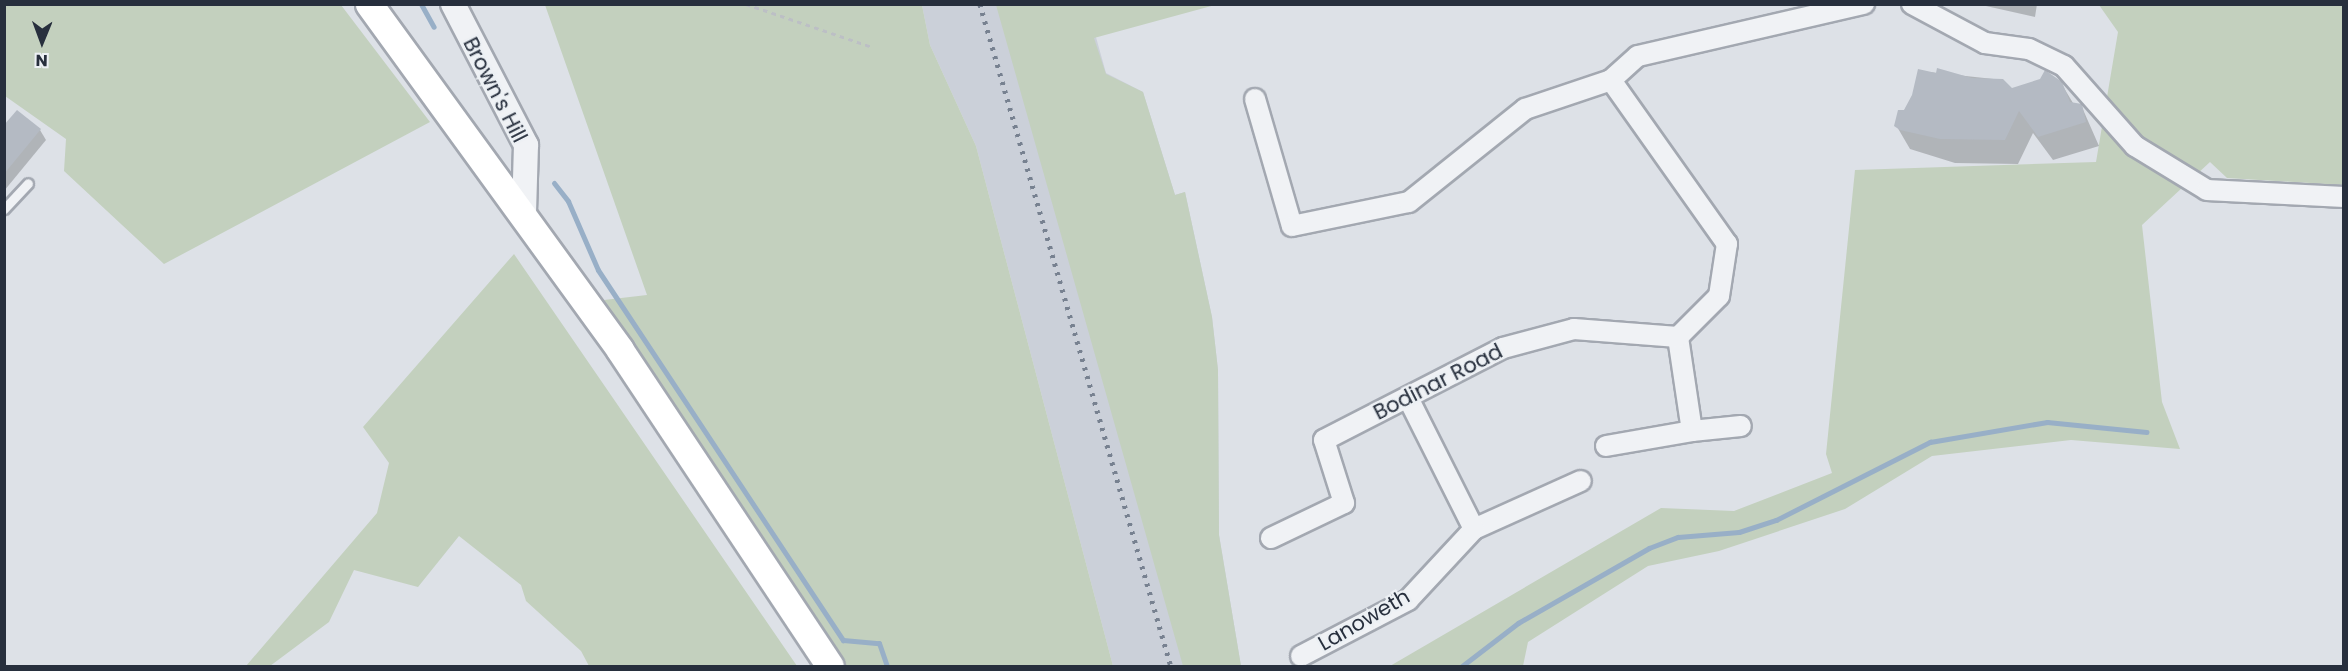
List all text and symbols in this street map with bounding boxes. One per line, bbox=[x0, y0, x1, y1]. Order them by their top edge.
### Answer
north arrow bbox=[12, 12, 72, 72]
street label: Brown's Hill bbox=[458, 33, 532, 147]
text: N bbox=[35, 49, 48, 72]
street label: Bodinar Road bbox=[1369, 339, 1507, 425]
street label: Lanoweth bbox=[1314, 584, 1414, 656]

